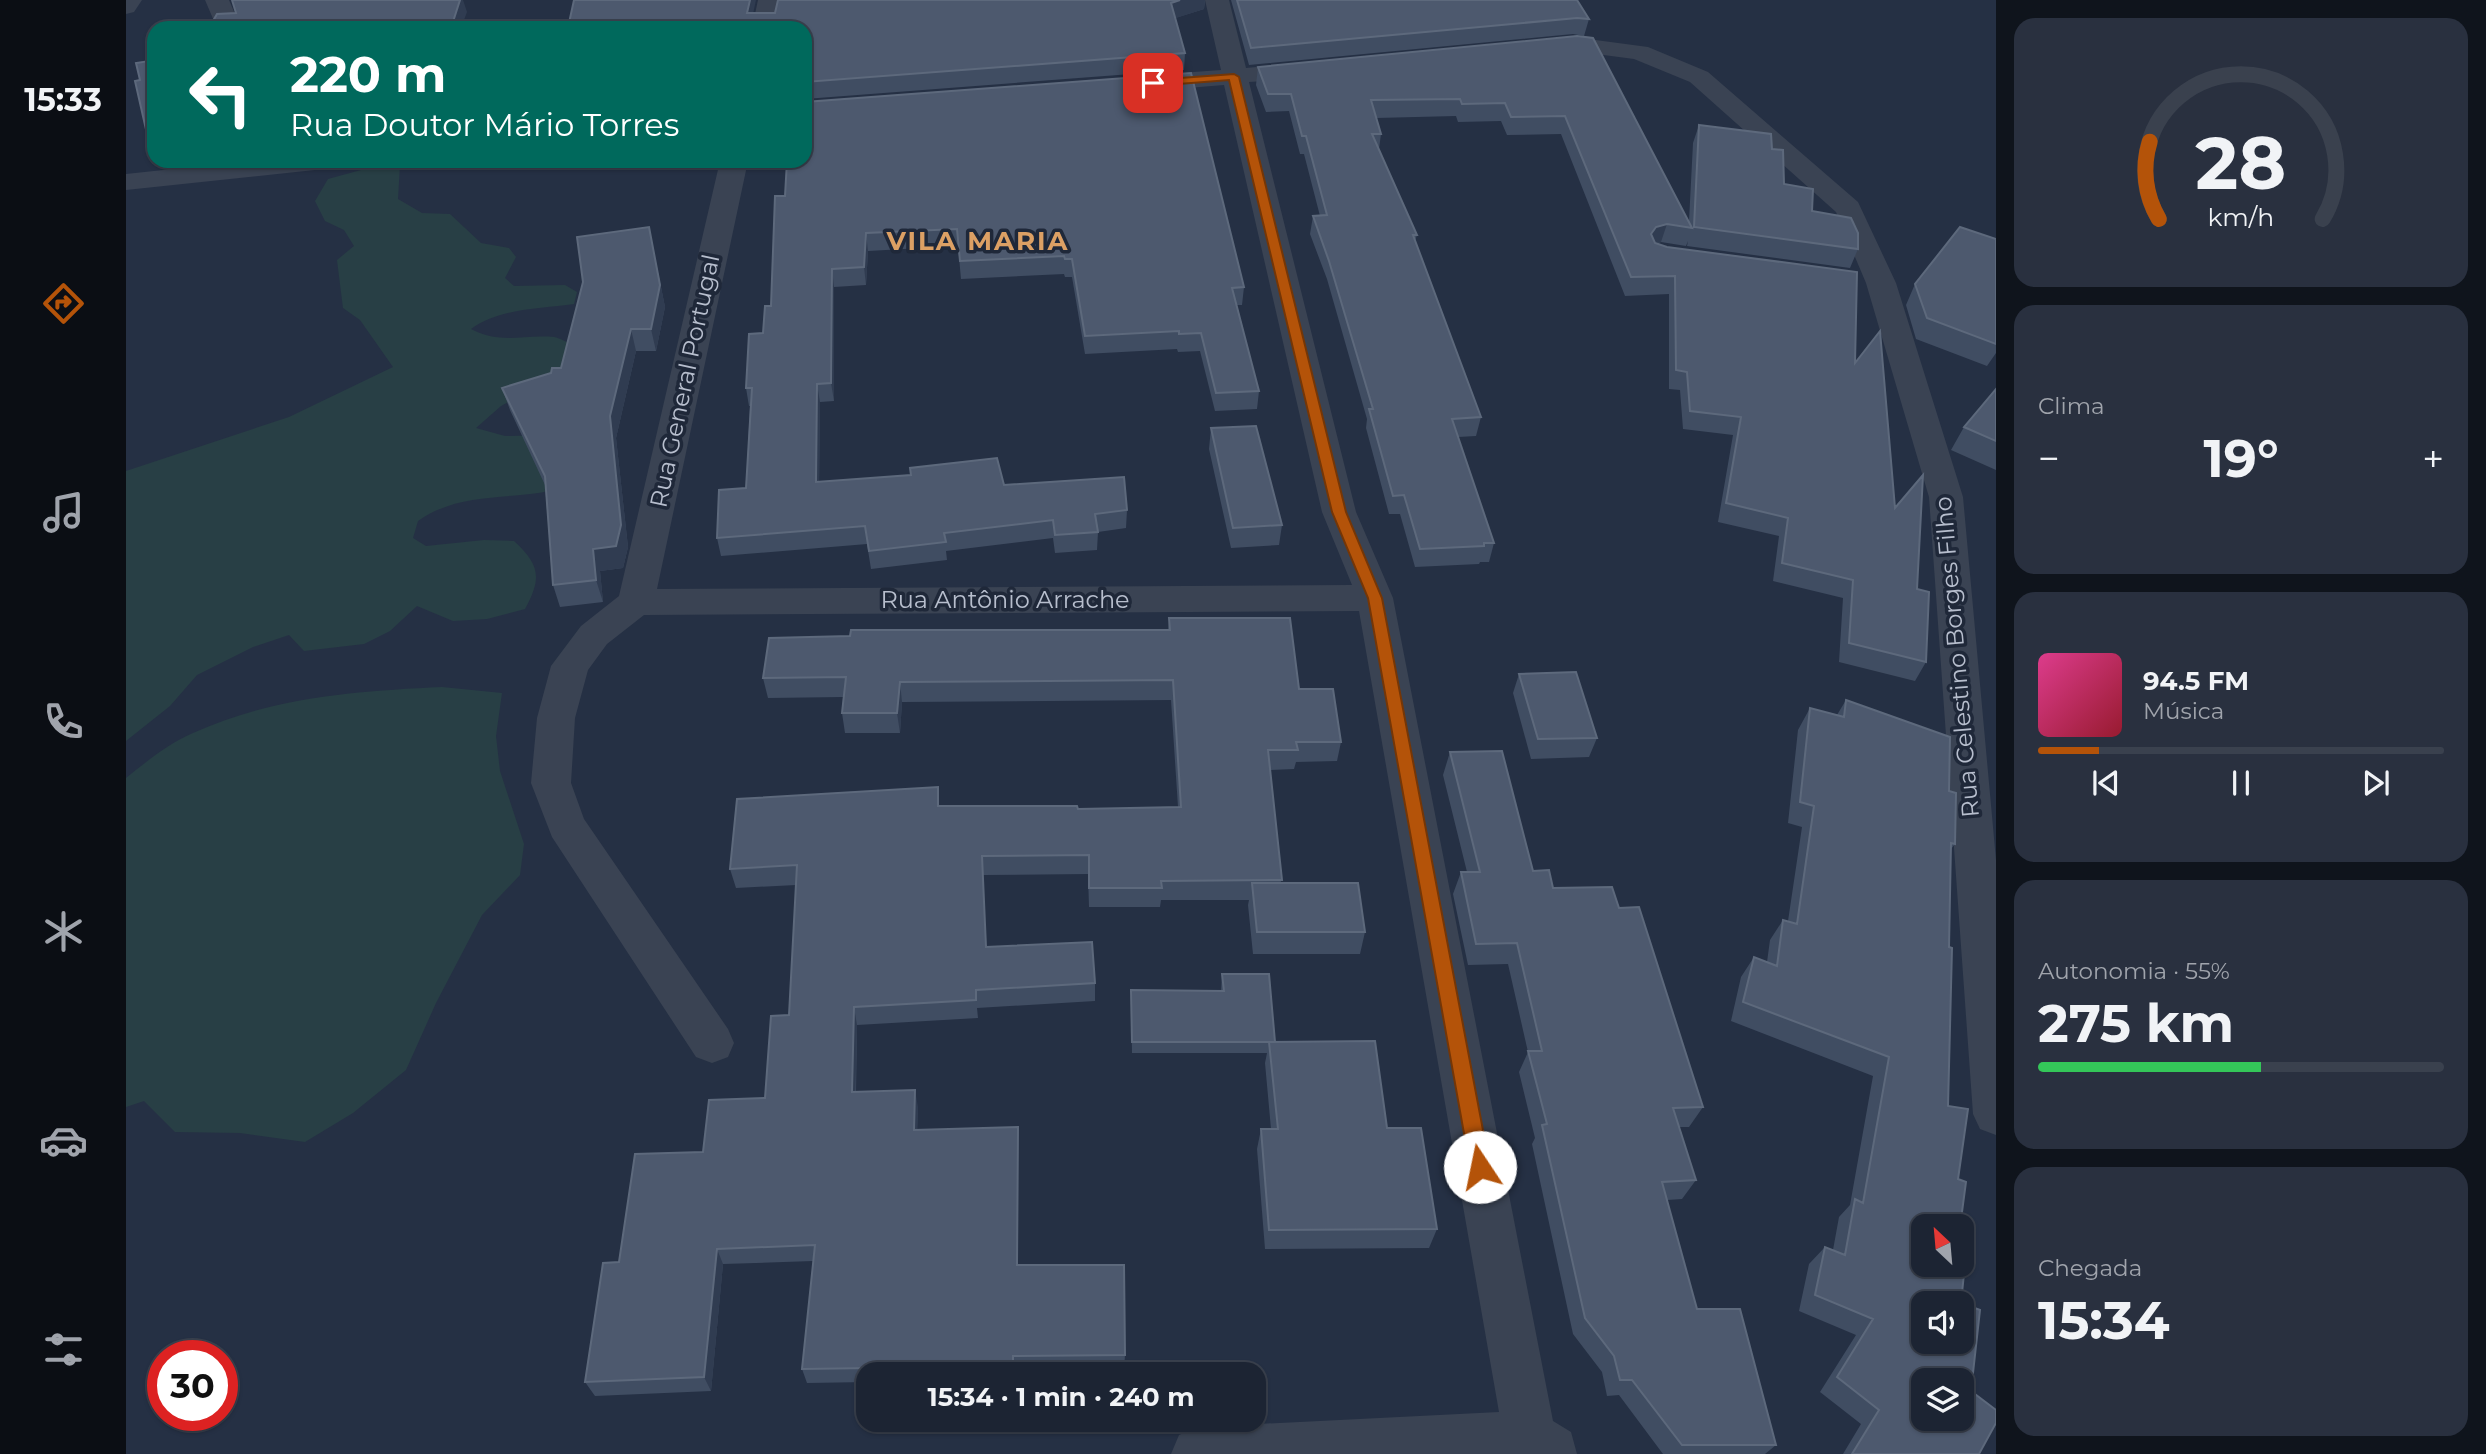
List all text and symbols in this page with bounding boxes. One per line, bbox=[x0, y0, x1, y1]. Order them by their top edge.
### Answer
text: 220 m bbox=[290, 45, 446, 104]
icon: left bbox=[175, 49, 266, 140]
pin bbox=[1123, 53, 1183, 113]
icon: arrive bbox=[1134, 64, 1172, 102]
text: 15:33 bbox=[24, 80, 102, 119]
text: Rua Doutor Mário Torres bbox=[290, 105, 679, 144]
text: 28 bbox=[2196, 119, 2287, 207]
text: km/h bbox=[2208, 201, 2274, 231]
district label: VILA MARIA bbox=[886, 225, 1069, 257]
street label: Rua General Portugal bbox=[643, 252, 726, 510]
icon: directions bbox=[39, 279, 88, 328]
text: Clima bbox=[2038, 392, 2105, 420]
text: 19° bbox=[2203, 427, 2279, 490]
text: − bbox=[2038, 435, 2060, 482]
text: + bbox=[2422, 435, 2444, 482]
icon: music bbox=[39, 488, 88, 537]
street label: Rua Celestino Borges Filho bbox=[1928, 495, 1985, 819]
street label: Rua Antônio Arrache bbox=[880, 585, 1130, 614]
text: 94.5 FM bbox=[2143, 665, 2249, 697]
icon: phone bbox=[39, 697, 88, 746]
text: Música bbox=[2143, 697, 2224, 725]
icon: previous bbox=[2087, 764, 2125, 802]
icon: pause bbox=[2222, 764, 2260, 802]
icon: next bbox=[2357, 764, 2395, 802]
icon: climate bbox=[39, 907, 88, 956]
text: Autonomia · 55% bbox=[2038, 957, 2230, 985]
text: 275 km bbox=[2038, 992, 2234, 1055]
icon: car bbox=[39, 1116, 88, 1165]
position arrow bbox=[1443, 1130, 1517, 1204]
north arrow bbox=[1911, 1214, 1974, 1278]
map controls bbox=[1911, 1214, 1974, 1431]
text: Chegada bbox=[2038, 1254, 2142, 1282]
text: 15:34 bbox=[2038, 1289, 2170, 1352]
button: sound bbox=[1911, 1291, 1974, 1354]
icon: filters bbox=[39, 1325, 88, 1374]
speed limit sign: 30 bbox=[147, 1340, 238, 1431]
button: layers bbox=[1911, 1368, 1974, 1431]
text: 15:34 · 1 min · 240 m bbox=[928, 1381, 1194, 1413]

